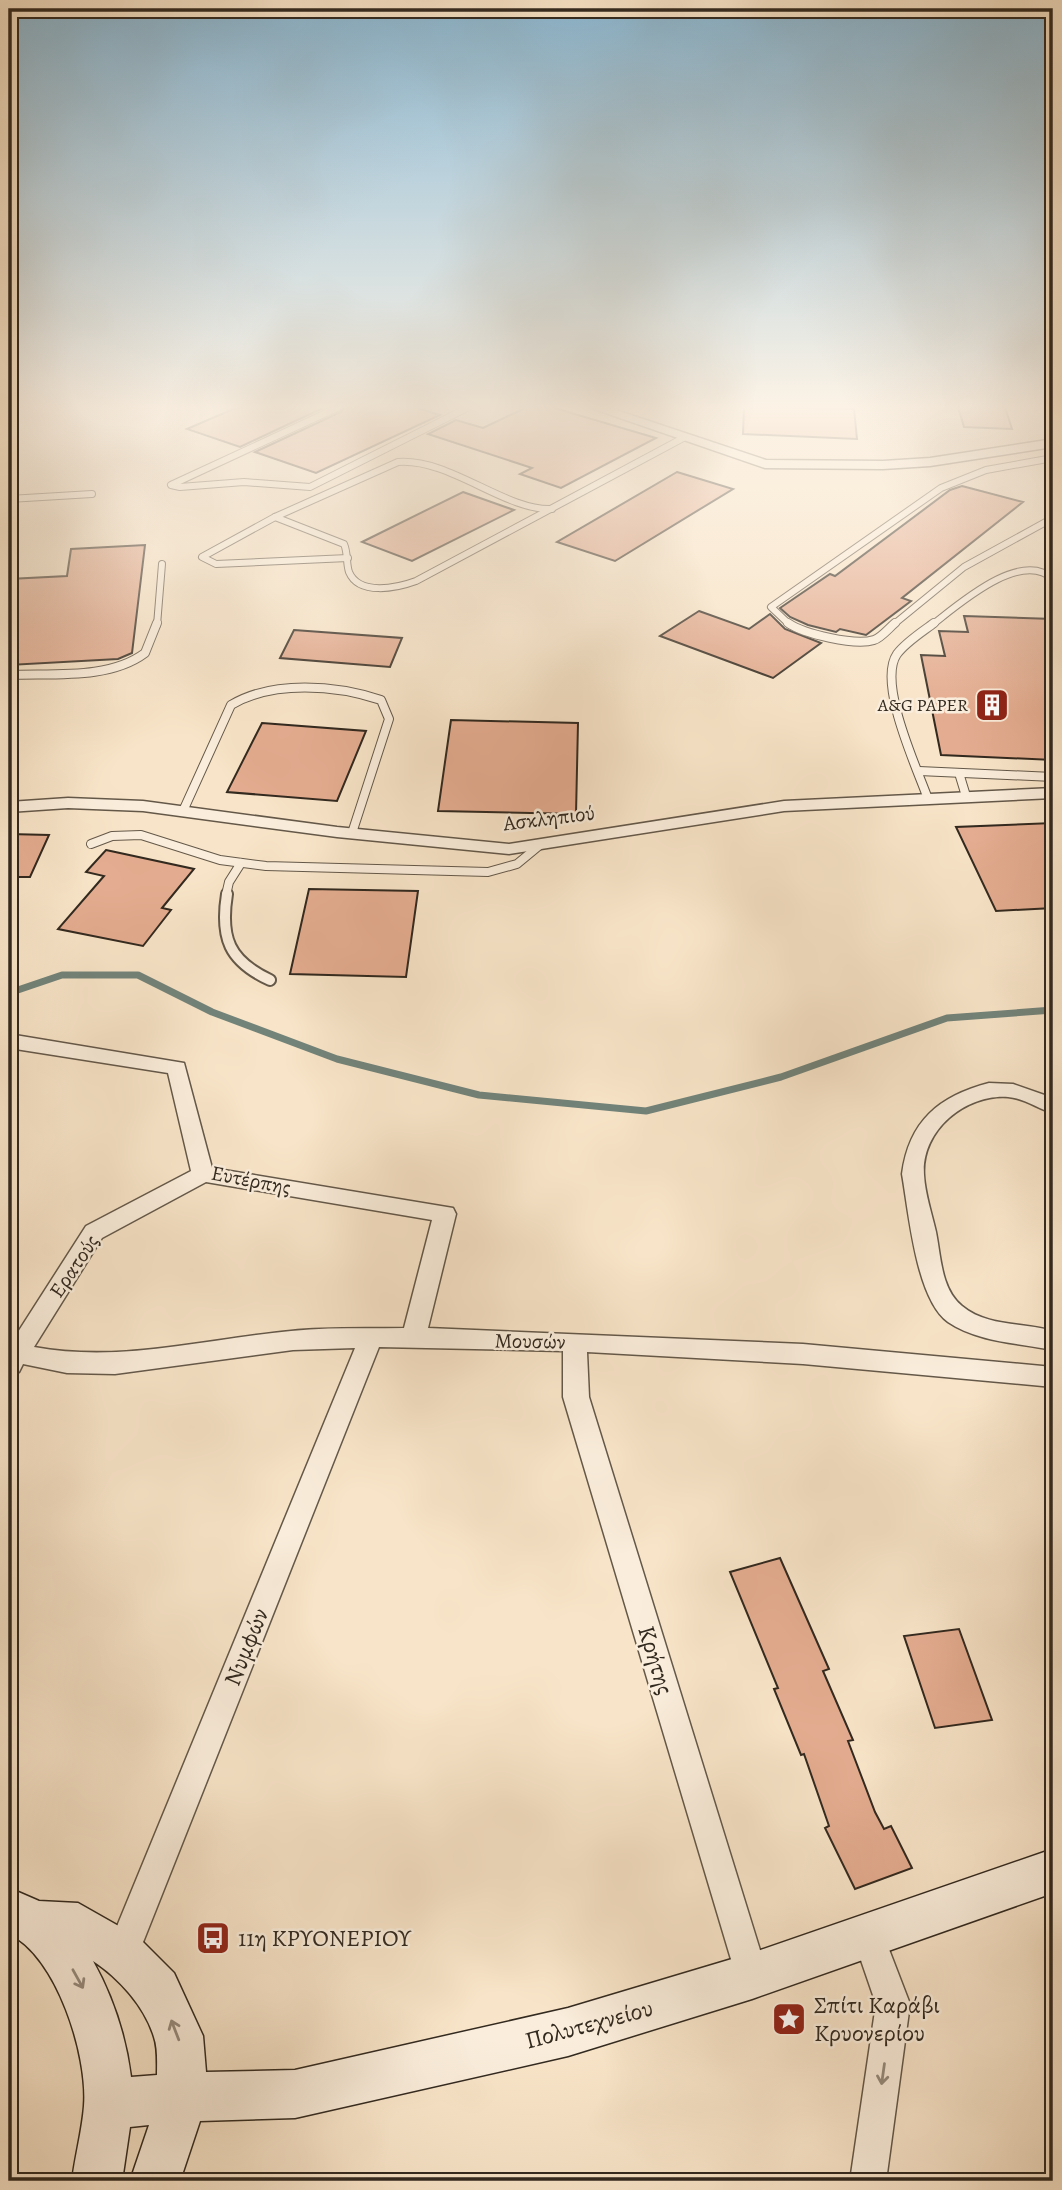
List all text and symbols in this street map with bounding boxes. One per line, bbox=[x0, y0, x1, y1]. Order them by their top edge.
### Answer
building icon: A&G PAPER bbox=[973, 686, 1011, 724]
place label: A&G PAPER bbox=[877, 693, 968, 717]
street label: Ασκληπιού bbox=[501, 799, 596, 838]
street label: Ευτέρπης bbox=[209, 1159, 293, 1201]
street label: Ερατούς bbox=[43, 1229, 105, 1303]
street label: Μουσών bbox=[494, 1326, 566, 1356]
street label: Νυμφών bbox=[216, 1603, 276, 1691]
street label: Κρήτης bbox=[630, 1622, 682, 1698]
bus stop icon: 11η ΚΡΥΟΝΕΡΙΟΥ bbox=[194, 1919, 232, 1957]
place label: 11η ΚΡΥΟΝΕΡΙΟΥ bbox=[238, 1922, 412, 1954]
one-way arrow bbox=[71, 1969, 85, 1989]
place label: Σπίτι Καράβι Κρυονερίου bbox=[814, 1989, 940, 2049]
street label: Πολυτεχνείου bbox=[522, 1992, 656, 2056]
place icon: Σπίτι Καράβι Κρυονερίου bbox=[770, 2000, 808, 2038]
one-way arrow bbox=[167, 2019, 180, 2041]
one-way arrow bbox=[877, 2062, 890, 2085]

